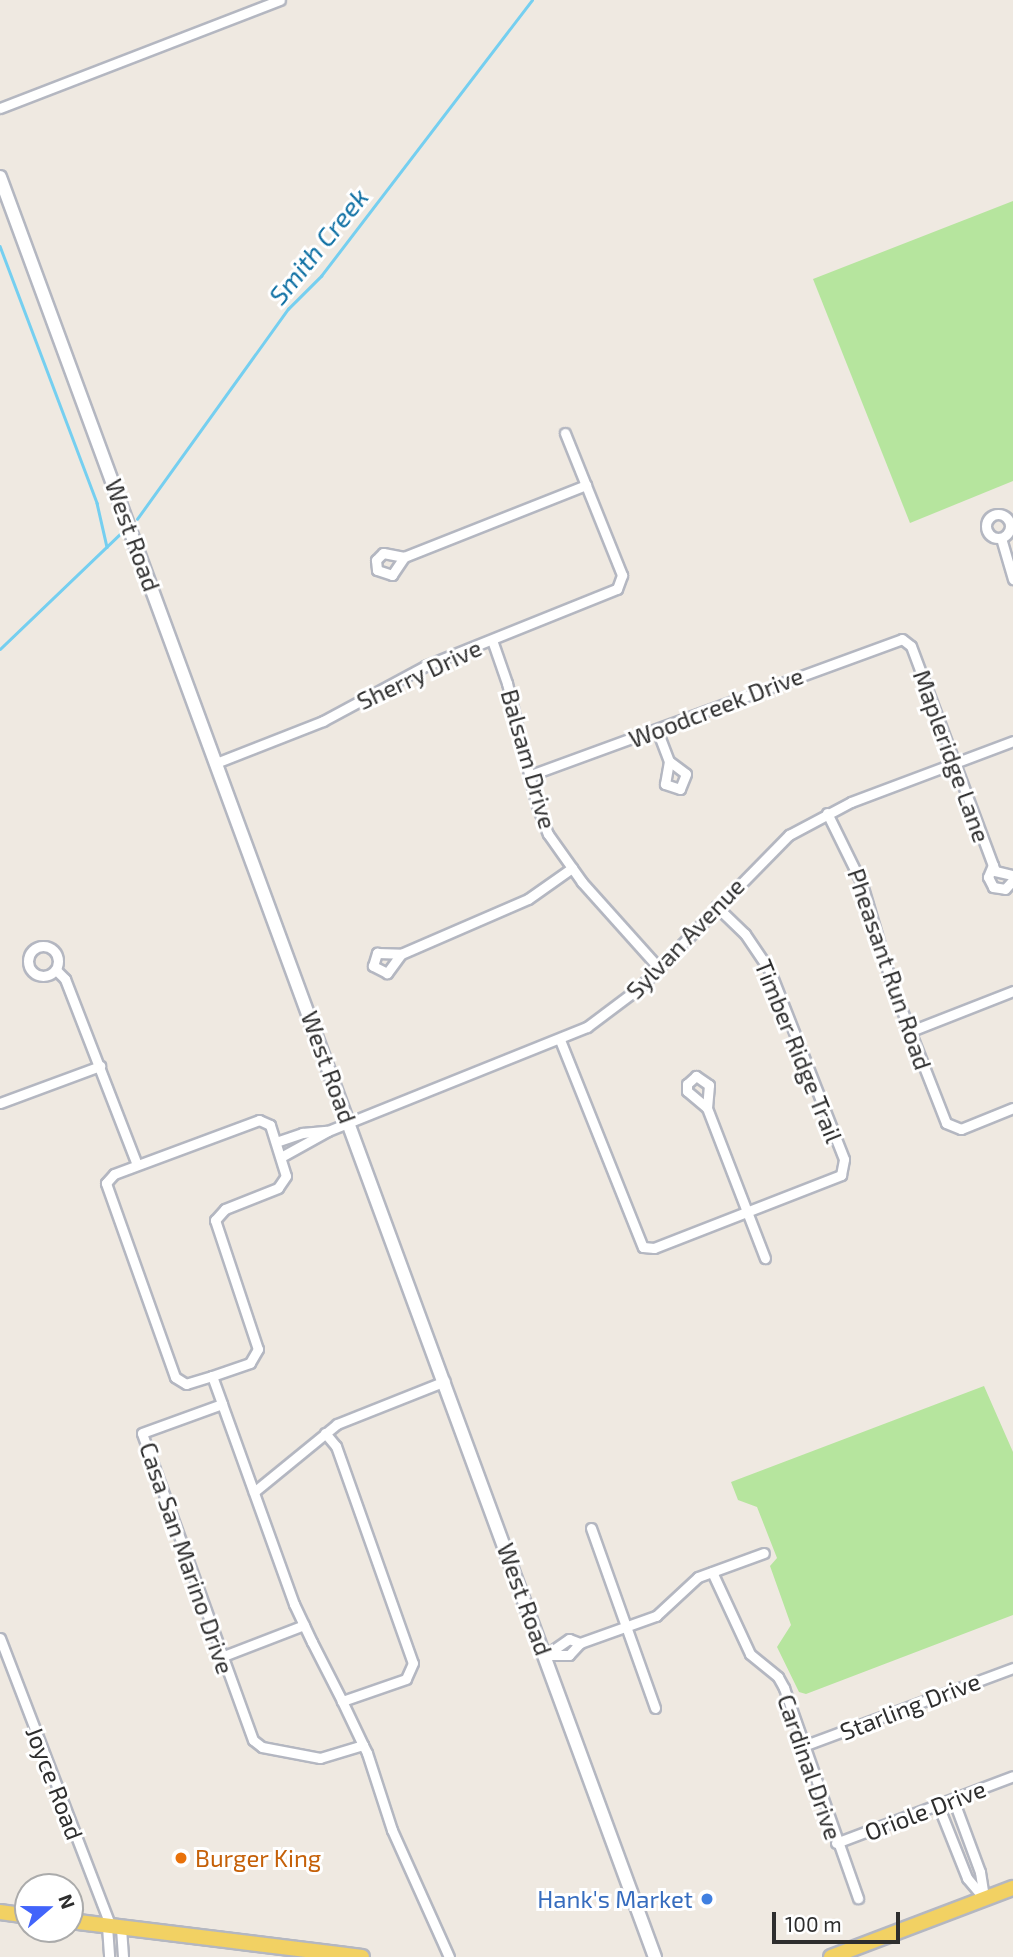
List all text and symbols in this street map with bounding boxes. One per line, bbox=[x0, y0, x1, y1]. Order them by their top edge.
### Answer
water label: Smith Creek bbox=[262, 182, 374, 310]
street label: West Road bbox=[99, 475, 167, 595]
street label: Sherry Drive bbox=[352, 633, 486, 715]
street label: Woodcreek Drive bbox=[625, 660, 807, 754]
street label: Mapleridge Lane bbox=[907, 666, 997, 846]
street label: Balsam Drive bbox=[495, 686, 563, 832]
street label: Pheasant Run Road bbox=[842, 865, 938, 1073]
street label: Sylvan Avenue bbox=[620, 871, 750, 1005]
street label: Timber Ridge Trail bbox=[749, 955, 849, 1147]
street label: West Road bbox=[295, 1007, 363, 1127]
street label: Casa San Marino Drive bbox=[134, 1438, 240, 1678]
street label: West Road bbox=[491, 1539, 559, 1659]
street label: Starling Drive bbox=[836, 1666, 984, 1746]
street label: Cardinal Drive bbox=[772, 1690, 848, 1844]
street label: Joyce Road bbox=[20, 1722, 90, 1844]
street label: Oriole Drive bbox=[860, 1774, 990, 1846]
place label: Burger King bbox=[195, 1844, 322, 1872]
marker: Burger King bbox=[173, 1850, 189, 1866]
north arrow bbox=[14, 1873, 84, 1943]
place label: Hank's Market bbox=[537, 1885, 693, 1913]
text: N bbox=[54, 1891, 80, 1912]
marker: Hank's Market bbox=[699, 1891, 715, 1907]
scale bar bbox=[775, 1898, 903, 1942]
text: 100 m bbox=[785, 1911, 842, 1936]

